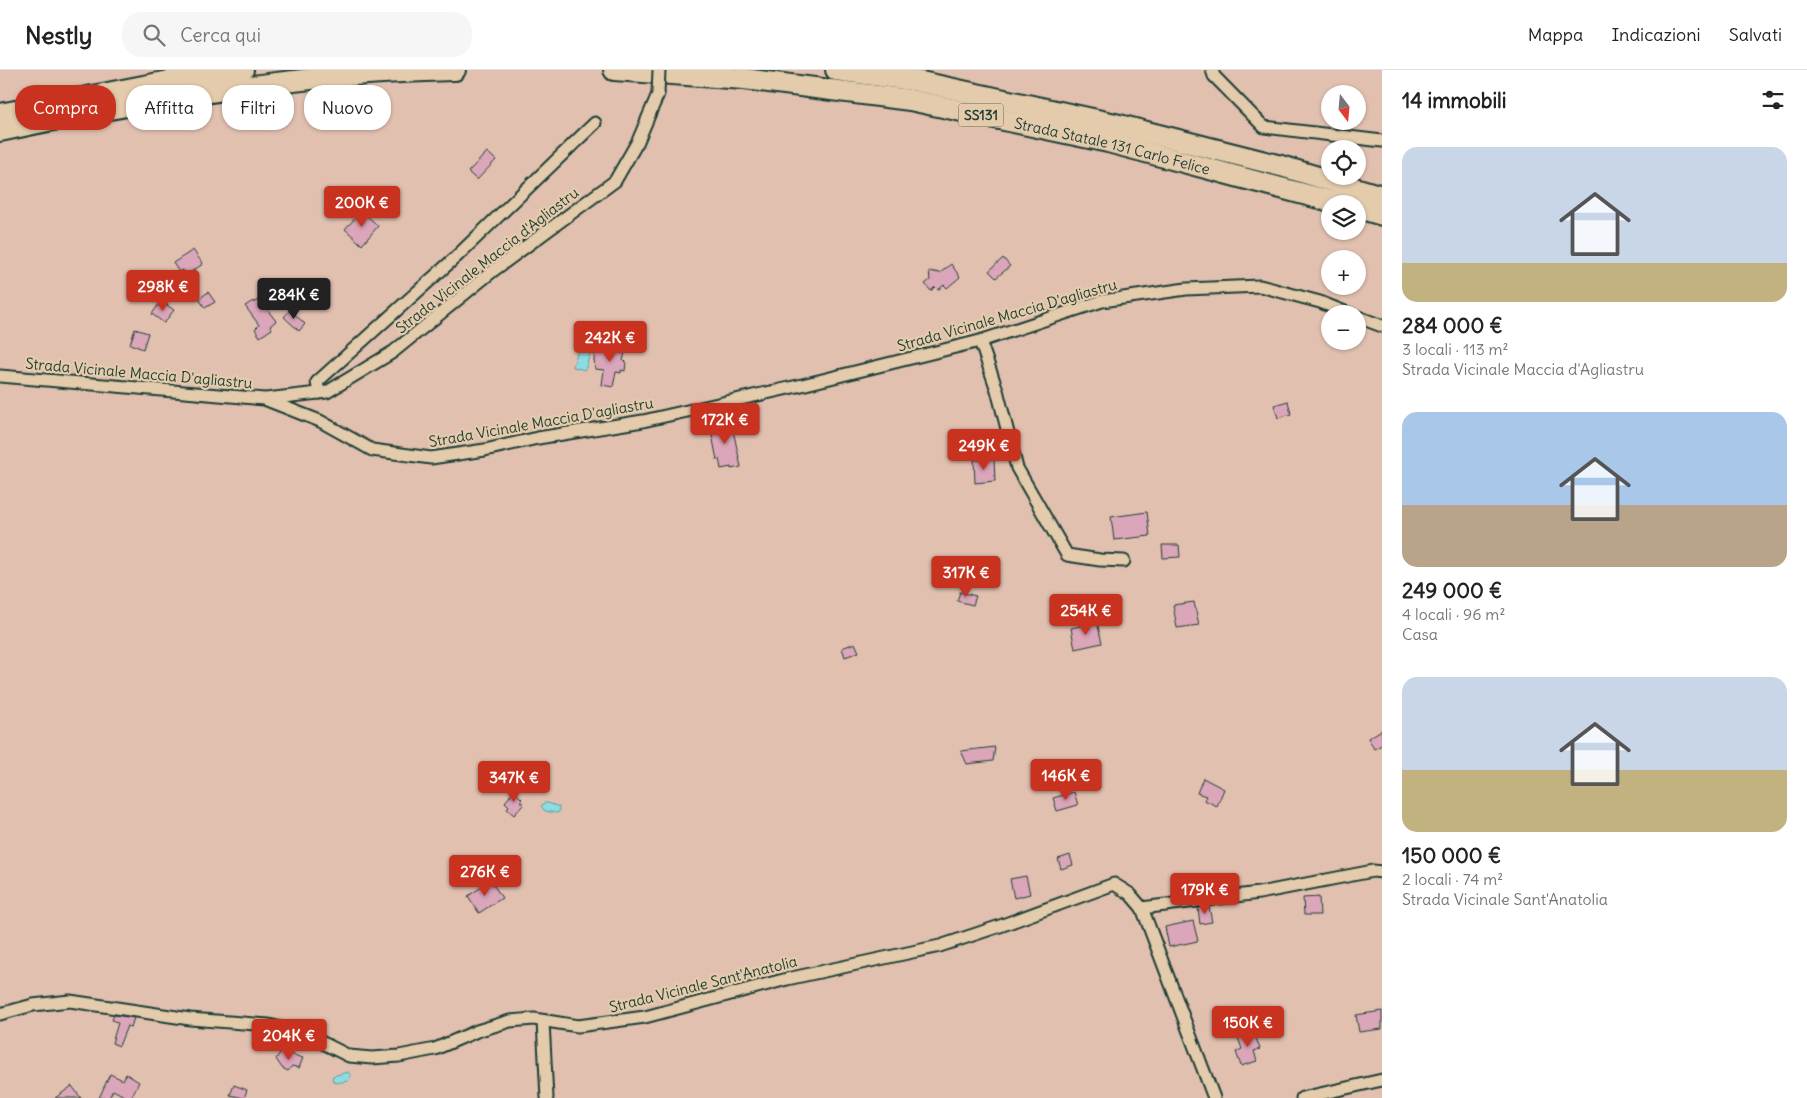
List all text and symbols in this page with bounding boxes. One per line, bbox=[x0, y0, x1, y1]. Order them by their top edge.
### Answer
search box bbox=[122, 12, 472, 57]
text: Nestly bbox=[25, 20, 92, 50]
icon: search bbox=[140, 21, 168, 49]
text: Cerca qui bbox=[180, 23, 261, 47]
text: Mappa bbox=[1528, 23, 1583, 46]
text: Indicazioni bbox=[1611, 23, 1701, 46]
text: Salvati bbox=[1729, 23, 1782, 46]
chip: Compra bbox=[15, 85, 116, 130]
chip: Affitta bbox=[126, 85, 212, 130]
chip: Filtri bbox=[222, 85, 294, 130]
chip: Nuovo bbox=[304, 85, 391, 130]
north arrow bbox=[1321, 85, 1366, 130]
map controls bbox=[1321, 85, 1366, 350]
icon: filters bbox=[1759, 86, 1787, 114]
text: 14 immobili bbox=[1402, 87, 1507, 114]
road number: SS131 bbox=[958, 104, 1004, 126]
street label: Strada Statale 131 Carlo Felice bbox=[1013, 113, 1212, 178]
button: locate bbox=[1321, 140, 1366, 185]
icon: home bbox=[1550, 179, 1640, 269]
street label: Strada Vicinale Maccia d'Agliastru bbox=[392, 183, 582, 337]
pin: 200K € bbox=[321, 186, 403, 228]
text: 200K € bbox=[335, 192, 389, 212]
button: layers bbox=[1321, 195, 1366, 240]
button: + bbox=[1321, 250, 1366, 295]
pin: 298K € bbox=[122, 270, 204, 312]
street label: Strada Vicinale Maccia D'agliastru bbox=[895, 274, 1119, 356]
text: 298K € bbox=[137, 276, 189, 296]
pin: 284K € bbox=[253, 278, 335, 320]
text: 284K € bbox=[268, 284, 320, 304]
button: − bbox=[1321, 305, 1366, 350]
text: 284 000 € bbox=[1402, 312, 1503, 339]
pin: 242K € bbox=[569, 320, 651, 363]
text: 242K € bbox=[585, 327, 635, 347]
text: 3 locali · 113 m² bbox=[1402, 339, 1509, 359]
street label: Strada Vicinale Maccia D'agliastru bbox=[25, 354, 254, 392]
text: Strada Vicinale Maccia d'Agliastru bbox=[1402, 359, 1644, 379]
street label: Strada Vicinale Maccia D'agliastru bbox=[427, 393, 655, 451]
pin: 172K € bbox=[684, 402, 766, 445]
text: 172K € bbox=[702, 409, 748, 429]
pin: 249K € bbox=[943, 428, 1025, 471]
text: 249K € bbox=[959, 435, 1009, 455]
icon: home bbox=[1550, 444, 1640, 534]
pin: 317K € bbox=[925, 556, 1007, 598]
text: 317K € bbox=[942, 562, 990, 582]
text: 249 000 € bbox=[1402, 577, 1502, 604]
pin: 254K € bbox=[1045, 594, 1127, 636]
text: 254K € bbox=[1060, 600, 1112, 620]
text: 4 locali · 96 m² bbox=[1402, 604, 1505, 624]
text: Casa bbox=[1402, 624, 1438, 644]
icon: home bbox=[1550, 709, 1640, 799]
pin: 146K € bbox=[1025, 758, 1107, 801]
pin: 347K € bbox=[473, 760, 555, 803]
text: 146K € bbox=[1042, 765, 1090, 785]
text: 347K € bbox=[489, 767, 539, 787]
text: 150 000 € bbox=[1402, 842, 1501, 869]
pin: 276K € bbox=[444, 854, 526, 897]
text: 276K € bbox=[460, 861, 510, 881]
text: 2 locali · 74 m² bbox=[1402, 869, 1503, 889]
pin: 179K € bbox=[1164, 872, 1246, 915]
text: 179K € bbox=[1181, 879, 1229, 899]
text: Strada Vicinale Sant'Anatolia bbox=[1402, 889, 1608, 909]
street label: Strada Vicinale Sant'Anatolia bbox=[607, 951, 799, 1017]
pin: 150K € bbox=[1207, 1006, 1289, 1048]
text: 150K € bbox=[1223, 1012, 1273, 1032]
pin: 204K € bbox=[248, 1018, 330, 1061]
text: 204K € bbox=[263, 1025, 315, 1045]

